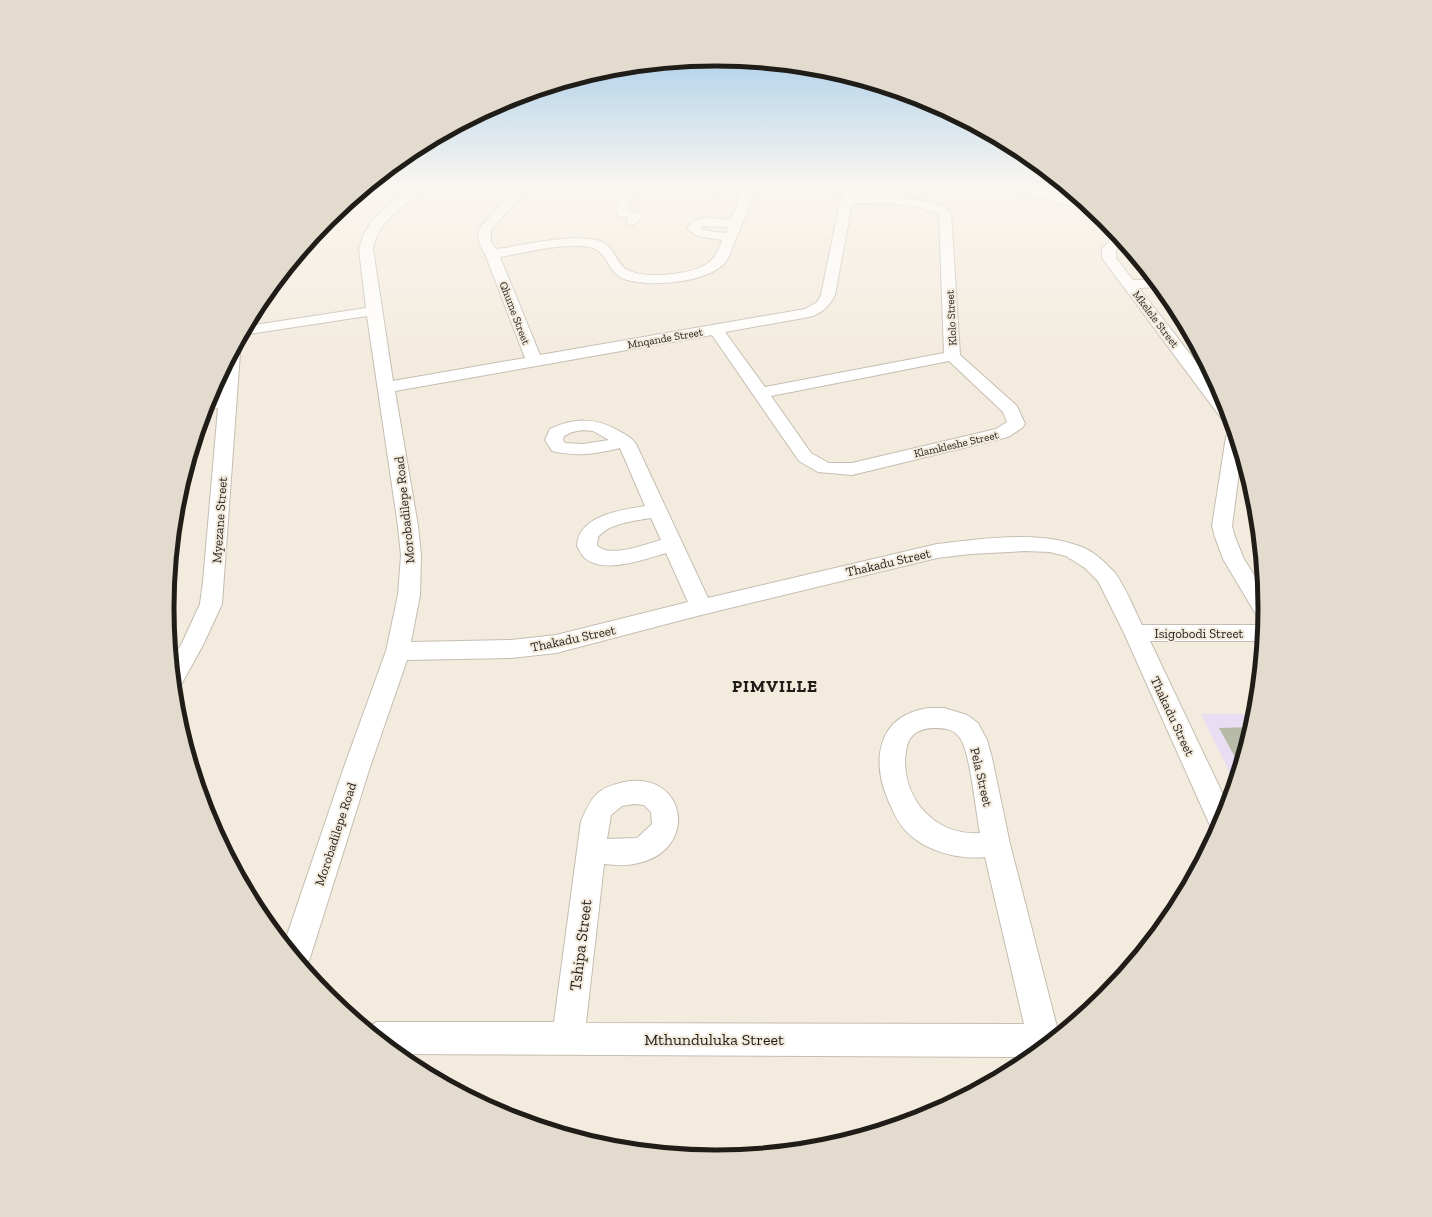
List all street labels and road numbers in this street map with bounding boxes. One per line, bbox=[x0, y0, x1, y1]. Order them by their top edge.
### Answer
street label: Qhume Street bbox=[497, 280, 533, 347]
street label: Mkelele Street bbox=[1130, 288, 1182, 351]
street label: Klolo Street bbox=[944, 289, 959, 346]
street label: Mnqande Street bbox=[626, 325, 705, 352]
street label: Klamkleshe Street bbox=[913, 428, 1000, 461]
street label: Morobadilepe Road bbox=[391, 456, 418, 564]
street label: Myezane Street bbox=[209, 476, 230, 564]
street label: Thakadu Street bbox=[844, 545, 932, 580]
street label: Thakadu Street bbox=[529, 622, 617, 655]
street label: Isigobodi Street bbox=[1155, 626, 1244, 641]
street label: Thakadu Street bbox=[1148, 674, 1198, 759]
street label: Pela Street bbox=[967, 746, 996, 808]
street label: Morobadilepe Road bbox=[312, 781, 359, 888]
street label: Tshipa Street bbox=[565, 898, 596, 992]
street label: Mthunduluka Street bbox=[644, 1030, 784, 1049]

